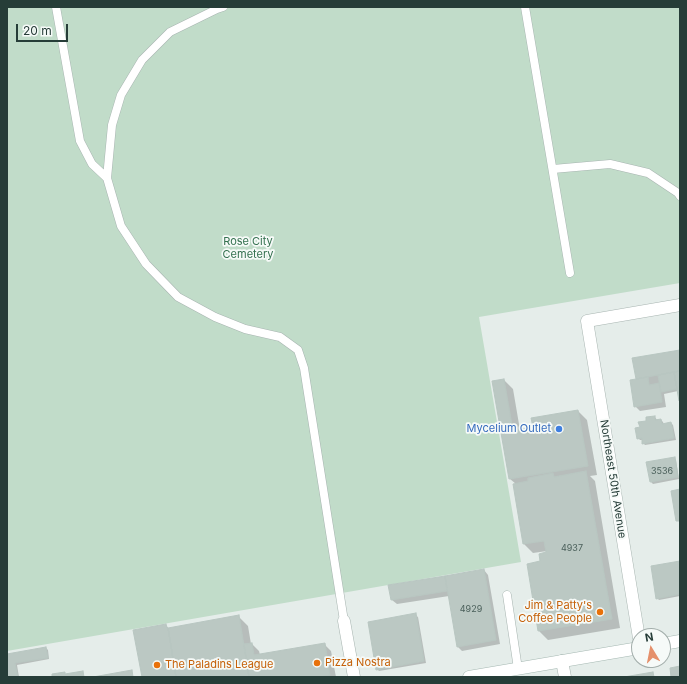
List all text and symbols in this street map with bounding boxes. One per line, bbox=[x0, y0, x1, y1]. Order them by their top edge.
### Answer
scale bar bbox=[18, 16, 70, 42]
text: 20 m bbox=[23, 23, 52, 38]
park label: Rose City Cemetery bbox=[223, 235, 273, 261]
street label: Northeast 50th Avenue bbox=[597, 419, 629, 539]
place label: Mycelium Outlet bbox=[467, 422, 551, 436]
marker: Mycelium Outlet bbox=[554, 424, 564, 434]
house number: 3536 bbox=[651, 466, 673, 476]
house number: 4937 bbox=[561, 543, 583, 553]
place label: Jim & Patty's Coffee People bbox=[518, 599, 592, 625]
house number: 4929 bbox=[460, 604, 482, 614]
marker: Jim & Patty's Coffee People bbox=[595, 607, 605, 617]
north arrow bbox=[631, 628, 671, 668]
text: N bbox=[644, 630, 654, 645]
place label: Pizza Nostra bbox=[325, 656, 391, 670]
place label: The Paladins League bbox=[165, 658, 274, 672]
marker: Pizza Nostra bbox=[312, 658, 322, 668]
marker: The Paladins League bbox=[152, 660, 162, 670]

